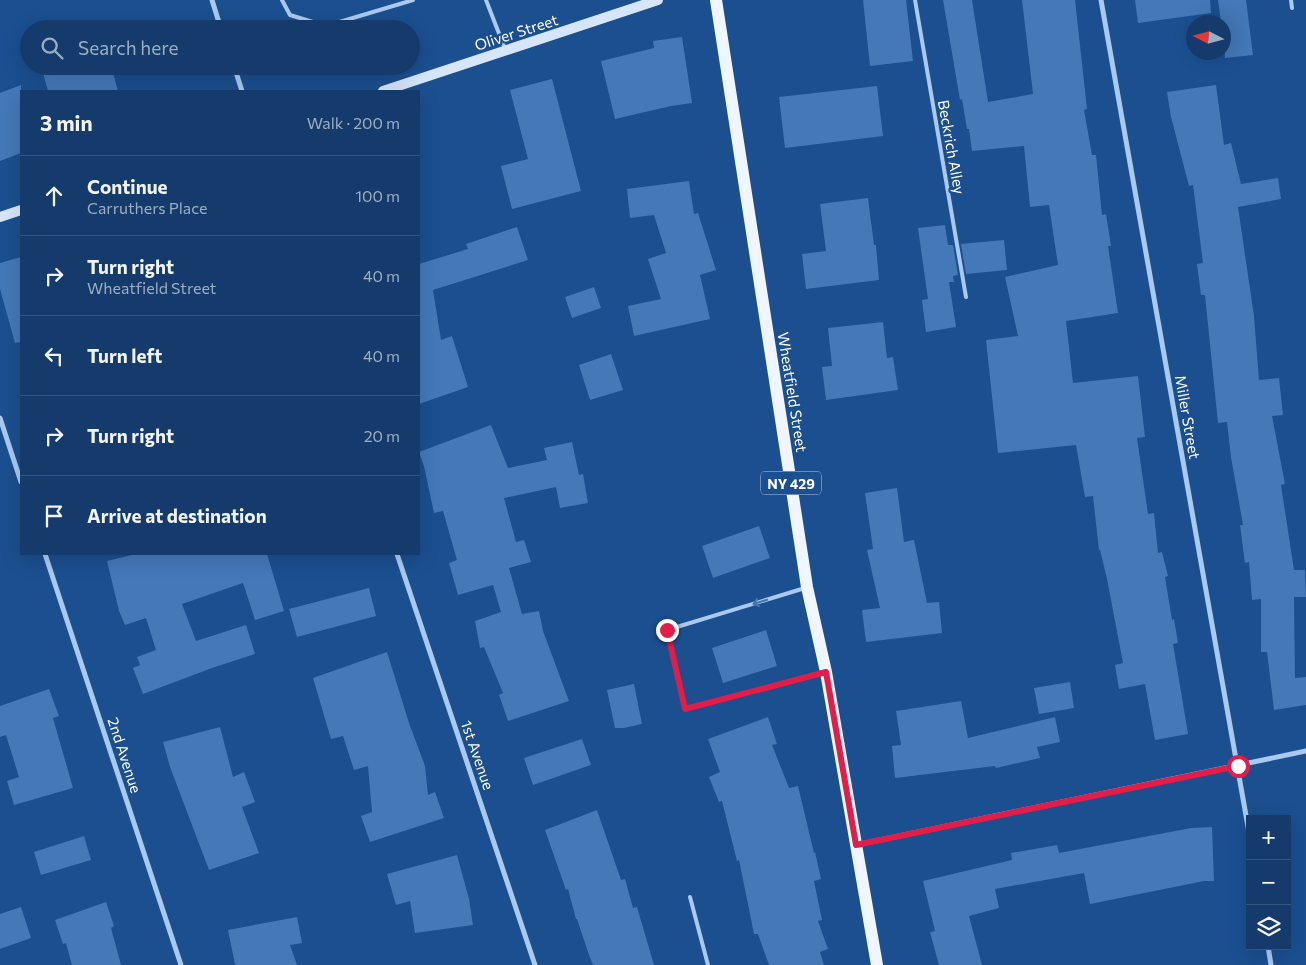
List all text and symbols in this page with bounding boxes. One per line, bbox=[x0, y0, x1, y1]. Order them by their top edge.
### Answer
street label: Oliver Street bbox=[472, 10, 560, 54]
north arrow bbox=[1186, 15, 1231, 60]
search box bbox=[20, 20, 420, 75]
icon: search bbox=[38, 34, 66, 62]
text: Search here bbox=[78, 36, 178, 59]
street label: Beckrich Alley bbox=[935, 98, 969, 196]
text: 3 min bbox=[40, 110, 93, 135]
text: Walk · 200 m bbox=[307, 113, 400, 132]
text: Continue bbox=[87, 175, 167, 198]
icon: ahead bbox=[40, 182, 68, 210]
text: 100 m bbox=[355, 186, 400, 205]
text: Carruthers Place bbox=[87, 198, 208, 217]
text: Turn right bbox=[87, 255, 174, 278]
icon: right bbox=[40, 262, 68, 290]
text: 40 m bbox=[363, 266, 400, 285]
text: Wheatfield Street bbox=[87, 278, 216, 297]
street label: Wheatfield Street bbox=[775, 331, 811, 453]
icon: left bbox=[40, 342, 68, 370]
text: Turn left bbox=[87, 344, 162, 367]
text: 40 m bbox=[363, 346, 400, 365]
street label: Miller Street bbox=[1172, 374, 1204, 460]
icon: right bbox=[40, 422, 68, 450]
text: Turn right bbox=[87, 424, 174, 447]
text: 20 m bbox=[364, 426, 400, 445]
road number: NY 429 bbox=[761, 472, 821, 494]
icon: arrive bbox=[40, 502, 68, 530]
text: Arrive at destination bbox=[87, 504, 267, 527]
one-way arrow bbox=[753, 597, 769, 607]
route end bbox=[656, 619, 679, 642]
street label: 2nd Avenue bbox=[104, 715, 146, 795]
street label: 1st Avenue bbox=[458, 718, 498, 792]
route start bbox=[1227, 755, 1250, 778]
map controls bbox=[1246, 815, 1291, 950]
button: + bbox=[1246, 815, 1291, 860]
button: − bbox=[1246, 860, 1291, 905]
button: layers bbox=[1246, 905, 1291, 950]

